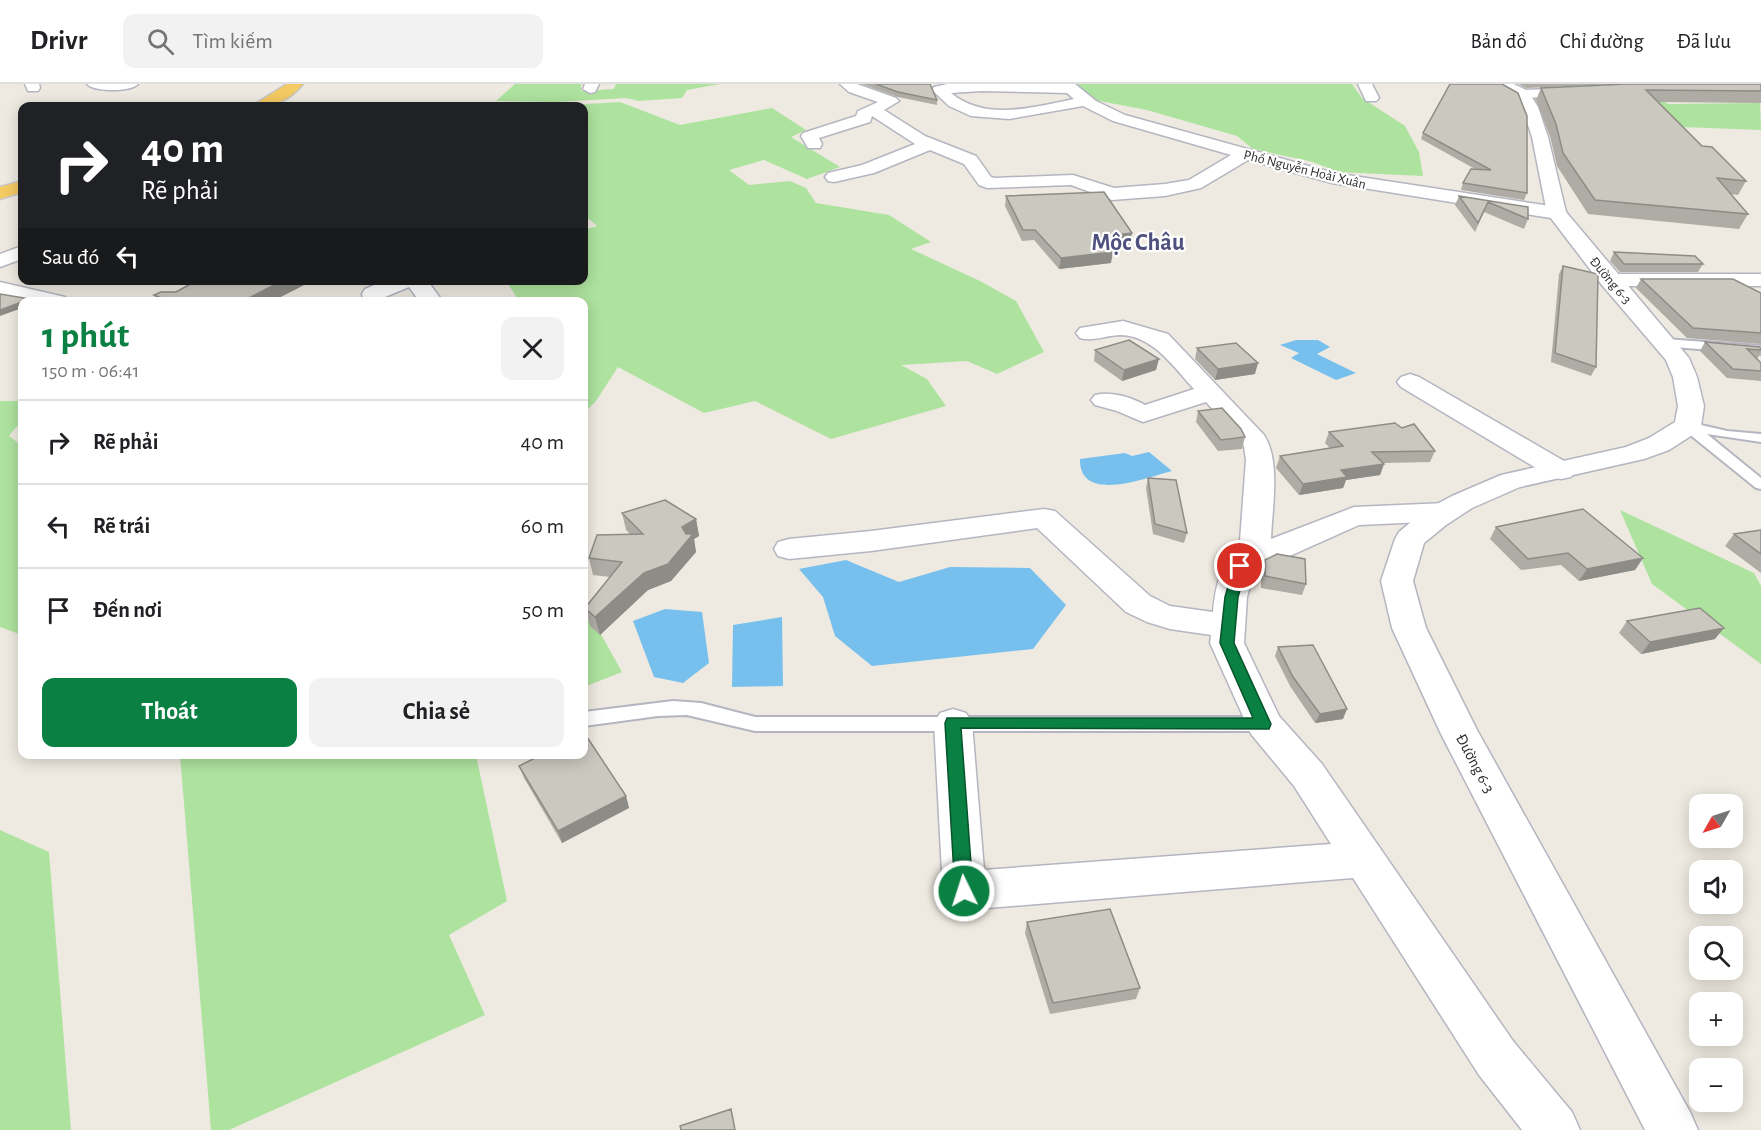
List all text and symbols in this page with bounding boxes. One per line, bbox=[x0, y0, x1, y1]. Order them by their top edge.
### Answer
search box bbox=[123, 14, 543, 68]
icon: search bbox=[144, 25, 177, 58]
text: Drivr bbox=[30, 27, 87, 55]
text: Tìm kiếm bbox=[192, 30, 273, 52]
text: Bản đồ bbox=[1470, 31, 1527, 52]
text: Chỉ đường bbox=[1560, 31, 1644, 52]
text: Đã lưu bbox=[1677, 31, 1731, 52]
icon: right bbox=[42, 126, 120, 204]
text: 40 m bbox=[141, 128, 224, 170]
street label: Phố Nguyễn Hoài Xuân bbox=[1242, 146, 1368, 192]
text: Rẽ phải bbox=[141, 177, 219, 204]
district label: Mộc Châu bbox=[1092, 231, 1185, 255]
icon: left bbox=[111, 240, 144, 273]
text: Sau đó bbox=[42, 246, 99, 268]
street label: Đường 6-3 bbox=[1587, 254, 1634, 307]
button: close bbox=[501, 317, 564, 380]
text: 1 phút bbox=[42, 318, 129, 354]
text: 150 m · 06:41 bbox=[42, 361, 139, 381]
icon: right bbox=[42, 426, 75, 459]
text: Rẽ phải bbox=[93, 431, 158, 453]
text: 40 m bbox=[521, 431, 564, 453]
icon: left bbox=[42, 510, 75, 543]
text: Rẽ trái bbox=[93, 515, 150, 537]
text: 60 m bbox=[521, 515, 564, 537]
pin bbox=[1214, 540, 1265, 591]
icon: arrive bbox=[1223, 549, 1256, 582]
icon: arrive bbox=[42, 594, 75, 627]
text: Đến nơi bbox=[93, 599, 162, 621]
text: 50 m bbox=[522, 599, 564, 621]
button: Thoát bbox=[42, 678, 297, 747]
button: Chia sẻ bbox=[309, 678, 564, 747]
street label: Đường 6-3 bbox=[1453, 731, 1497, 796]
north arrow bbox=[1689, 794, 1743, 848]
map controls bbox=[1689, 794, 1743, 1112]
position arrow bbox=[932, 859, 996, 923]
button: sound bbox=[1689, 860, 1743, 914]
button: search bbox=[1689, 926, 1743, 980]
button: + bbox=[1689, 992, 1743, 1046]
button: − bbox=[1689, 1058, 1743, 1112]

